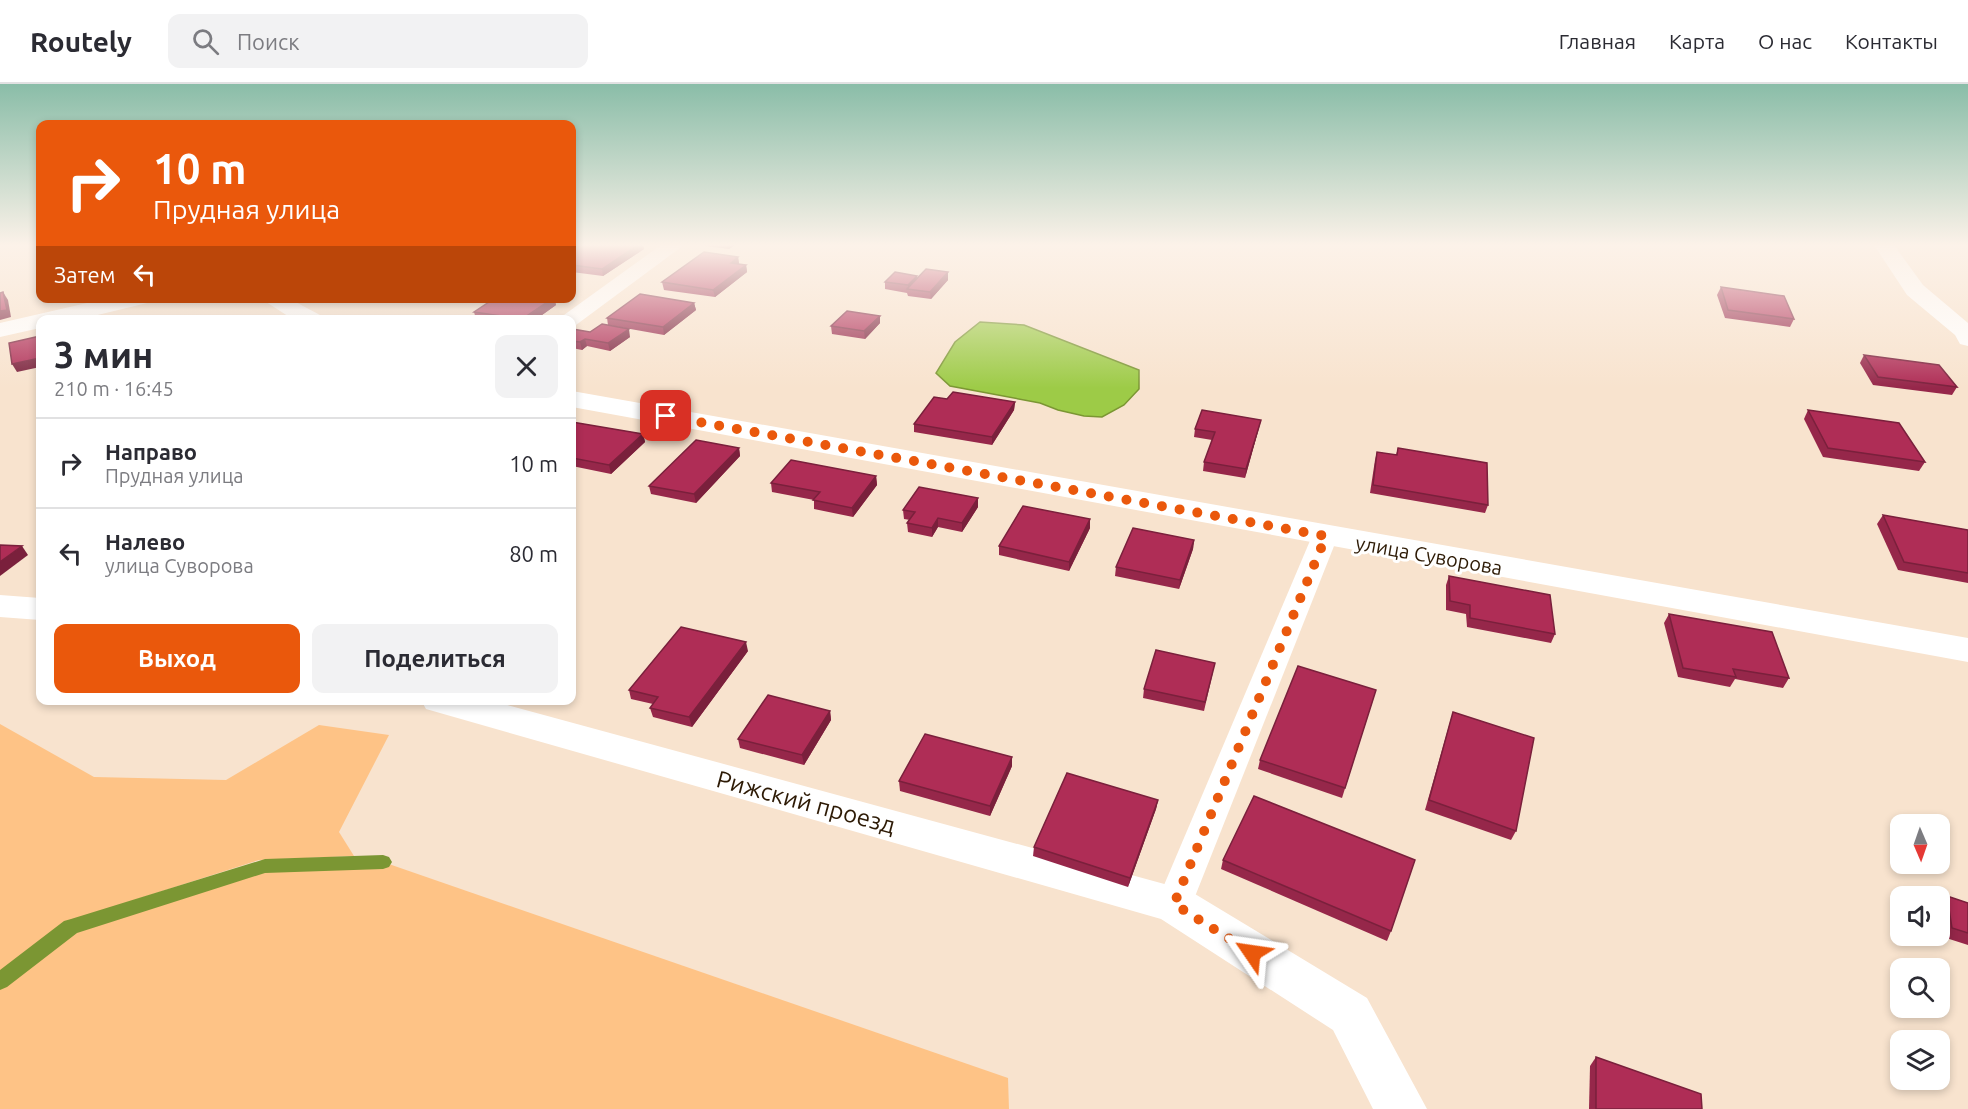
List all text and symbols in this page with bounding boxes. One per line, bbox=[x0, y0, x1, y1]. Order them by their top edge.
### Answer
search box bbox=[168, 14, 588, 68]
icon: search bbox=[189, 25, 222, 58]
text: Routely bbox=[30, 26, 132, 57]
text: Поиск bbox=[237, 29, 300, 54]
text: Главная bbox=[1559, 29, 1636, 53]
text: Карта bbox=[1669, 29, 1725, 53]
text: О нас bbox=[1758, 29, 1812, 53]
text: Контакты bbox=[1845, 29, 1938, 53]
icon: right bbox=[54, 144, 132, 222]
text: 10 m bbox=[153, 145, 247, 192]
text: Прудная улица bbox=[153, 194, 340, 224]
icon: left bbox=[128, 258, 161, 291]
text: Затем bbox=[54, 262, 116, 287]
text: 3 мин bbox=[54, 334, 153, 375]
button: close bbox=[495, 335, 558, 398]
text: 210 m · 16:45 bbox=[54, 377, 174, 400]
pin bbox=[640, 390, 691, 441]
icon: arrive bbox=[649, 399, 682, 432]
text: Направо bbox=[105, 439, 197, 464]
icon: right bbox=[54, 447, 87, 480]
text: 10 m bbox=[509, 451, 558, 476]
text: Прудная улица bbox=[105, 464, 244, 487]
text: Налево bbox=[105, 529, 185, 554]
street label: улица Суворова bbox=[1354, 531, 1504, 579]
icon: left bbox=[54, 537, 87, 570]
text: 80 m bbox=[509, 541, 558, 566]
text: улица Суворова bbox=[105, 554, 254, 577]
button: Выход bbox=[54, 624, 300, 693]
button: Поделиться bbox=[312, 624, 558, 693]
street label: Рижский проезд bbox=[714, 765, 898, 839]
north arrow bbox=[1890, 814, 1950, 874]
map controls bbox=[1890, 814, 1950, 1090]
button: sound bbox=[1890, 886, 1950, 946]
position arrow bbox=[1220, 921, 1284, 985]
button: search bbox=[1890, 958, 1950, 1018]
button: layers bbox=[1890, 1030, 1950, 1090]

